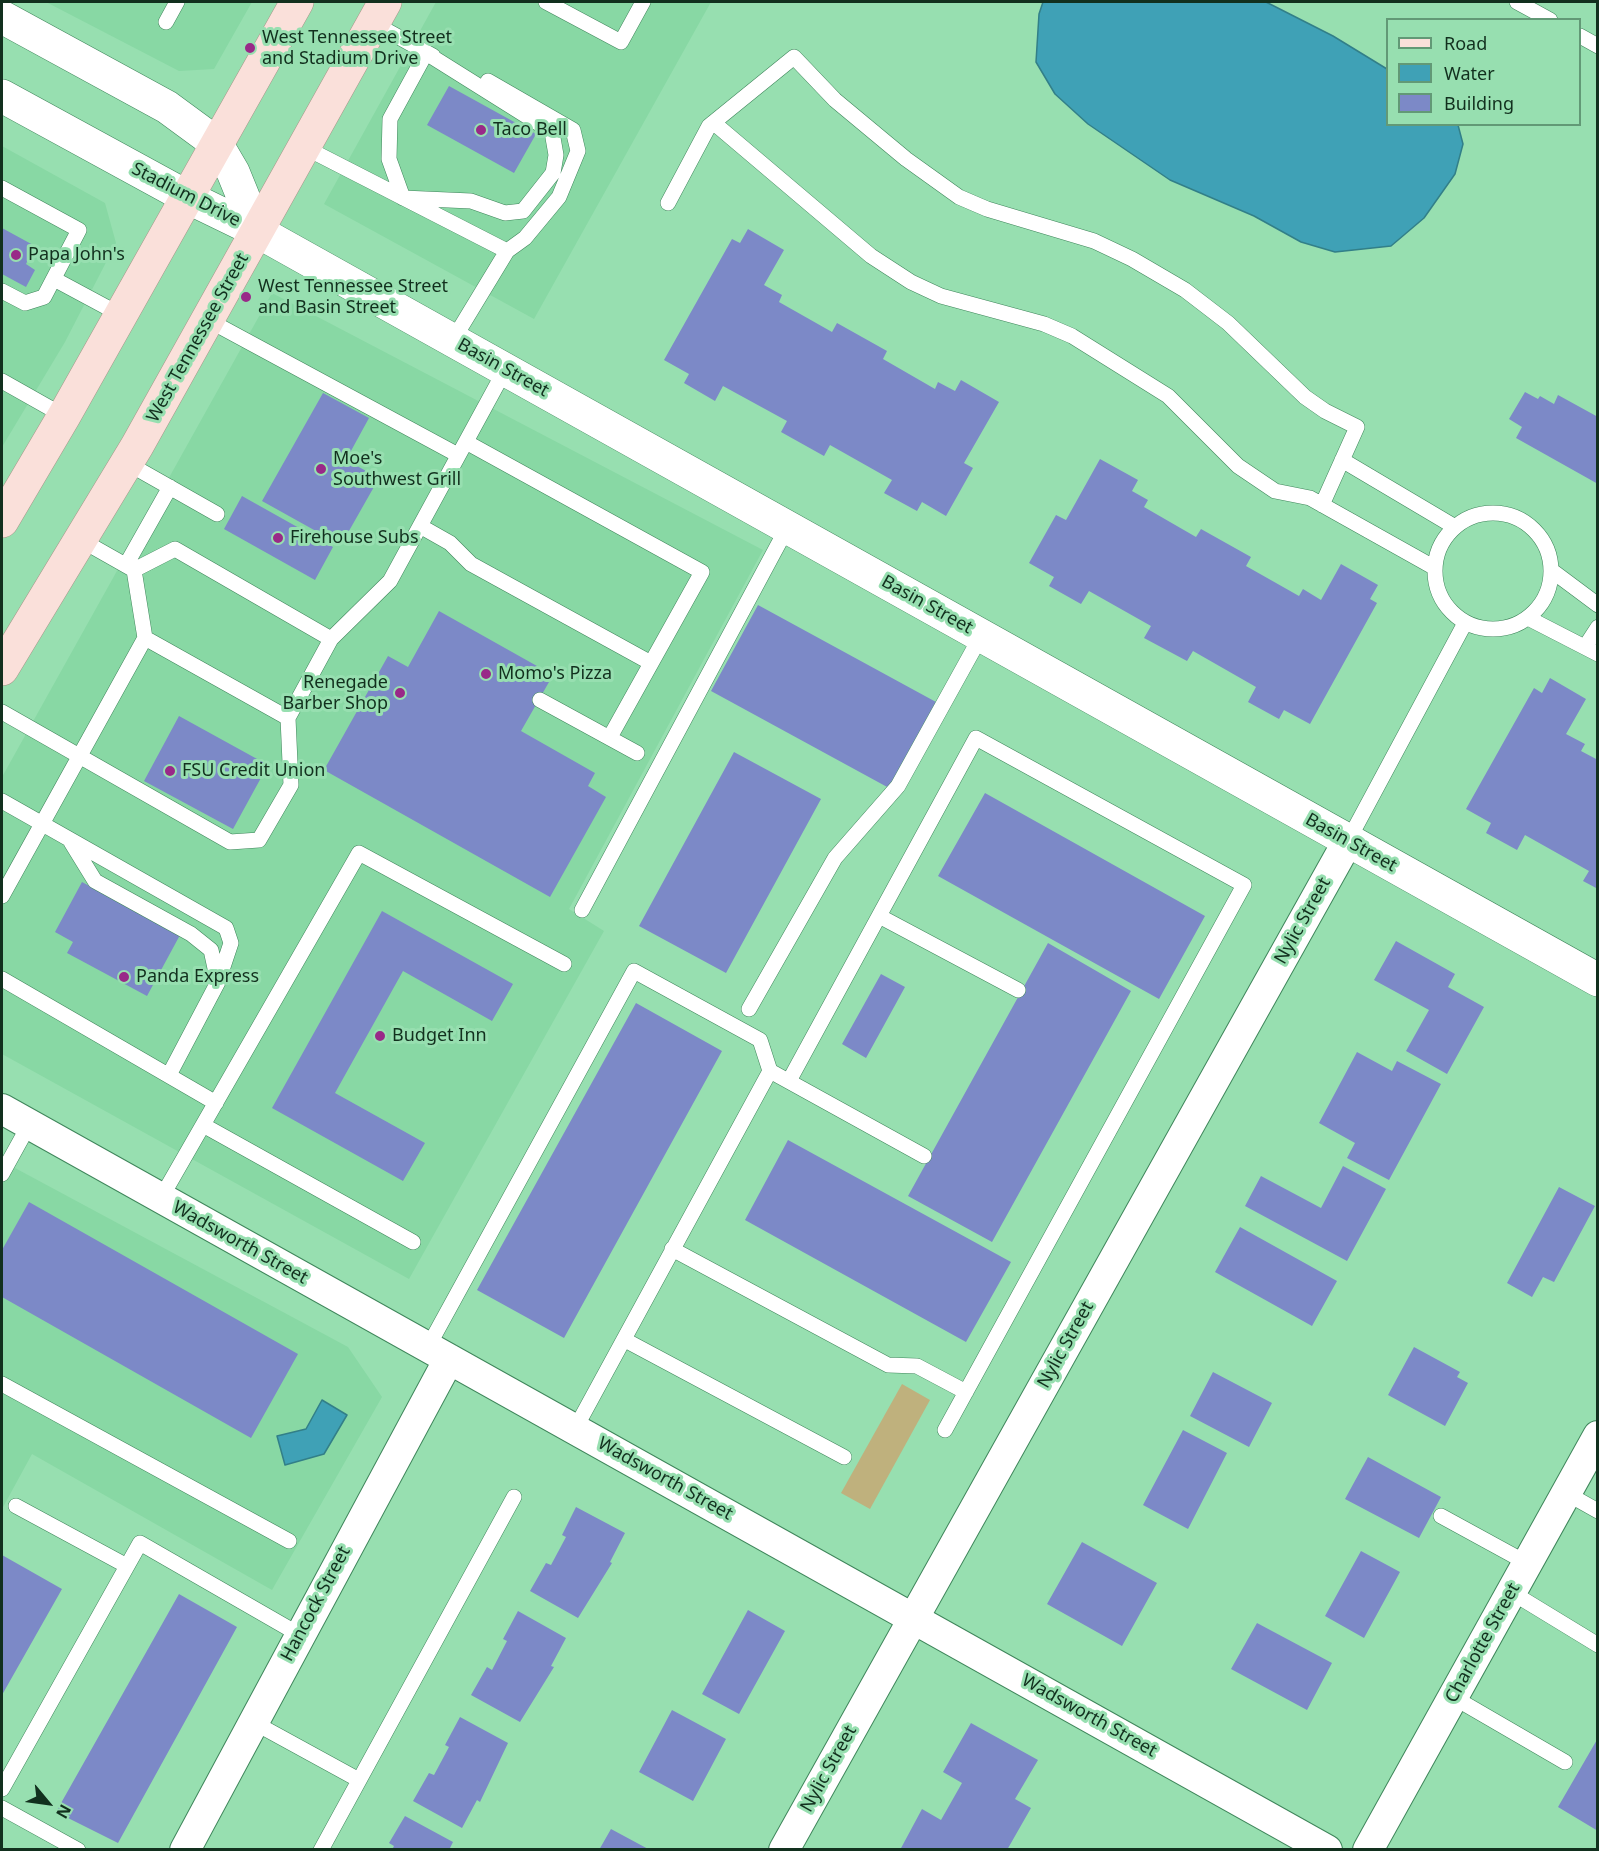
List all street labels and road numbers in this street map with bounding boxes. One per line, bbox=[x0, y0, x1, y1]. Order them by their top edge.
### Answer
street label: Stadium Drive bbox=[128, 158, 244, 232]
street label: West Tennessee Street bbox=[142, 250, 254, 426]
street label: Basin Street bbox=[454, 334, 552, 402]
street label: Basin Street bbox=[878, 571, 976, 639]
street label: Basin Street bbox=[1302, 809, 1400, 877]
street label: Nylic Street bbox=[1270, 874, 1336, 968]
street label: Wadsworth Street bbox=[169, 1197, 311, 1289]
street label: Nylic Street bbox=[1033, 1298, 1099, 1392]
street label: Wadsworth Street bbox=[594, 1433, 736, 1525]
street label: Hancock Street bbox=[277, 1543, 355, 1665]
street label: Charlotte Street bbox=[1441, 1579, 1525, 1707]
street label: Wadsworth Street bbox=[1018, 1670, 1160, 1762]
street label: Nylic Street bbox=[796, 1722, 862, 1816]

